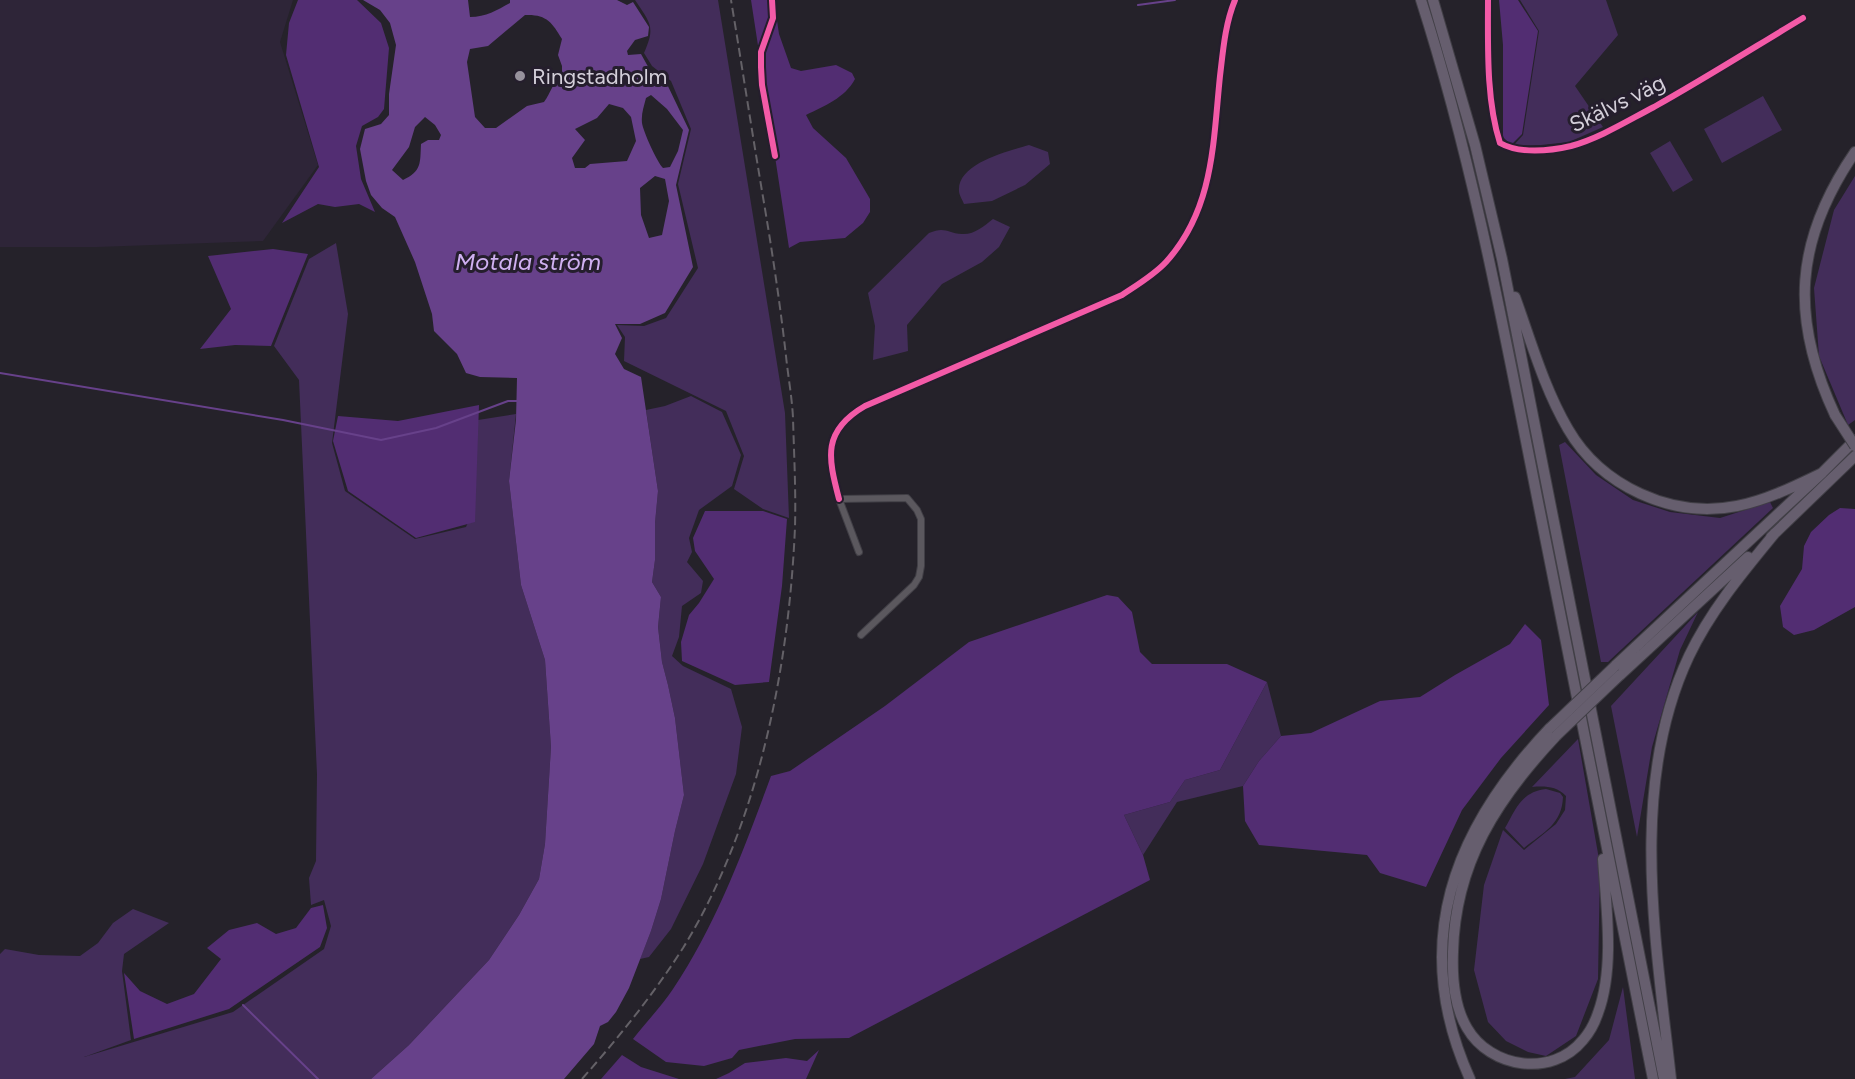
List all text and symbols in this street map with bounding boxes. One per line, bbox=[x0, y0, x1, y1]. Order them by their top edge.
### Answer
place label: Ringstadholm bbox=[532, 63, 667, 90]
marker: Ringstadholm bbox=[513, 69, 527, 83]
street label: Skälvs väg bbox=[1565, 69, 1669, 138]
water label: Motala ström bbox=[455, 247, 601, 276]

